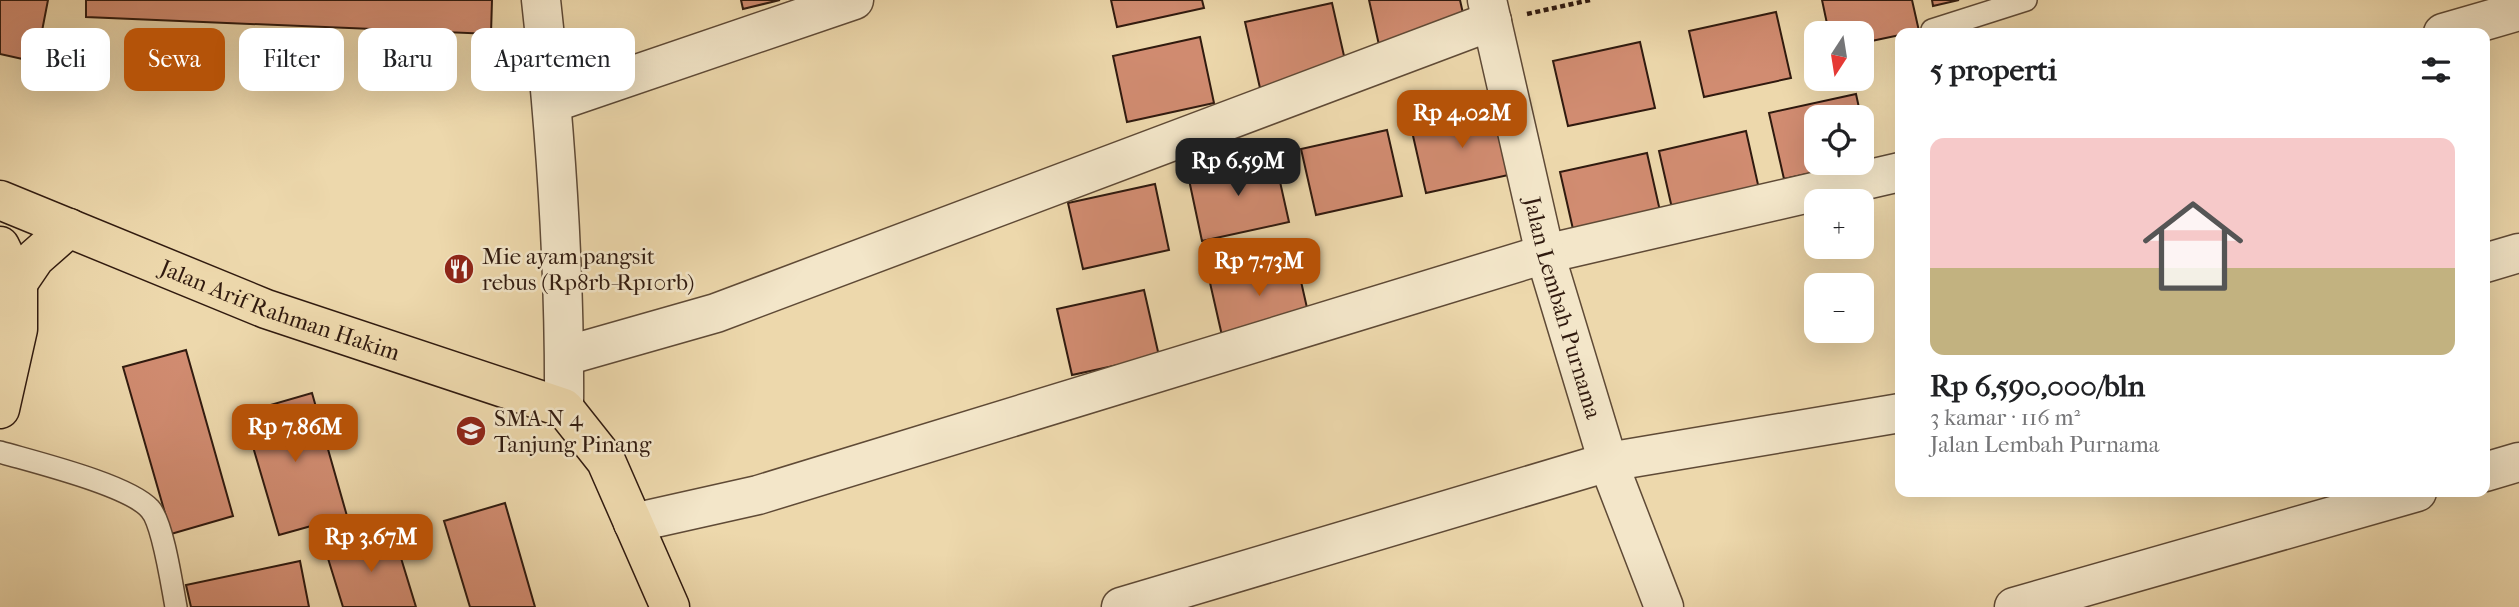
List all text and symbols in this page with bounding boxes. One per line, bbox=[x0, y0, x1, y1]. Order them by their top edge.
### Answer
north arrow bbox=[1804, 21, 1874, 91]
map controls bbox=[1804, 21, 1874, 343]
chip: Beli bbox=[21, 28, 110, 91]
chip: Sewa bbox=[124, 28, 225, 91]
chip: Filter bbox=[239, 28, 344, 91]
chip: Baru bbox=[358, 28, 457, 91]
chip: Apartemen bbox=[471, 28, 635, 91]
icon: filters bbox=[2417, 51, 2455, 89]
text: 5 properti bbox=[1930, 53, 2057, 88]
pin: Rp 4.02M bbox=[1390, 90, 1534, 150]
text: Rp 4.02M bbox=[1413, 99, 1511, 126]
button: locate bbox=[1804, 105, 1874, 175]
pin: Rp 6.59M bbox=[1166, 138, 1310, 198]
text: Rp 6.59M bbox=[1191, 147, 1285, 174]
icon: home bbox=[2130, 183, 2256, 309]
button: + bbox=[1804, 189, 1874, 259]
street label: Jalan Lembah Purnama bbox=[1518, 192, 1608, 422]
pin: Rp 7.73M bbox=[1187, 238, 1331, 298]
place label: Mie ayam pangsit rebus (Rp8rb-Rp10rb) bbox=[482, 243, 694, 296]
text: Rp 7.73M bbox=[1214, 247, 1304, 274]
restaurant icon: Mie ayam pangsit rebus (Rp8rb-Rp10rb) bbox=[442, 252, 476, 286]
street label: Jalan Arif Rahman Hakim bbox=[154, 253, 403, 366]
button: − bbox=[1804, 273, 1874, 343]
text: Rp 6,590,000/bln bbox=[1930, 369, 2145, 404]
text: 3 kamar · 116 m² bbox=[1930, 404, 2080, 431]
pin: Rp 7.86M bbox=[223, 405, 367, 464]
place label: SMA N 4 Tanjung Pinang bbox=[494, 405, 652, 458]
text: Rp 7.86M bbox=[248, 413, 342, 440]
school or university icon: SMA N 4 Tanjung Pinang bbox=[454, 414, 488, 448]
text: Jalan Lembah Purnama bbox=[1930, 431, 2159, 458]
pin: Rp 3.67M bbox=[299, 514, 443, 574]
text: Rp 3.67M bbox=[325, 523, 417, 550]

